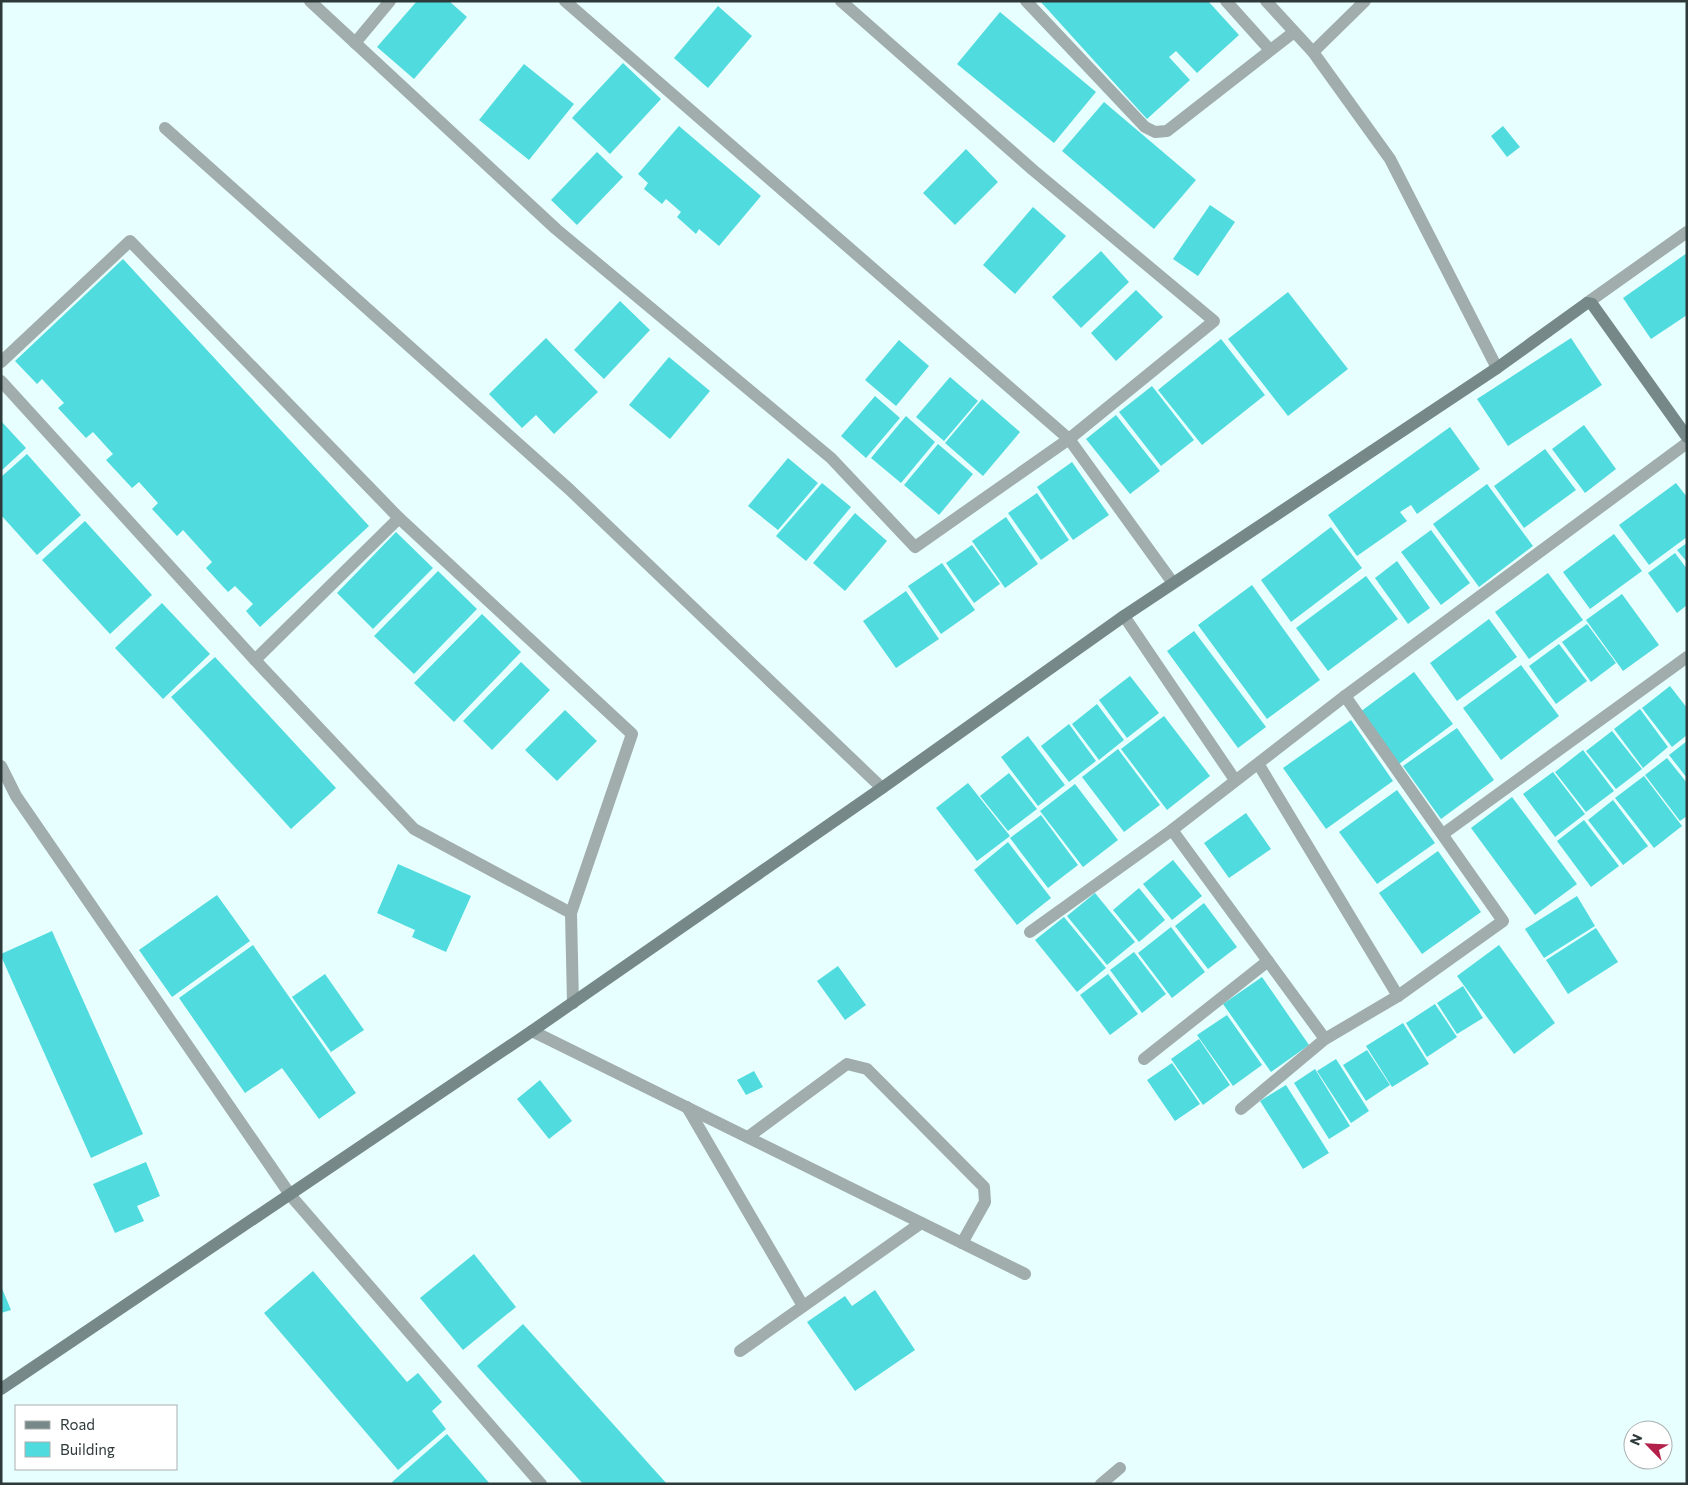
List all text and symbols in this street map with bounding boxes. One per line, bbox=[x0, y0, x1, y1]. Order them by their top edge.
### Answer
legend bbox=[15, 1405, 178, 1470]
text: Road bbox=[60, 1415, 95, 1433]
north arrow bbox=[1623, 1420, 1673, 1470]
text: N bbox=[1626, 1431, 1646, 1448]
text: Building bbox=[60, 1440, 115, 1458]

